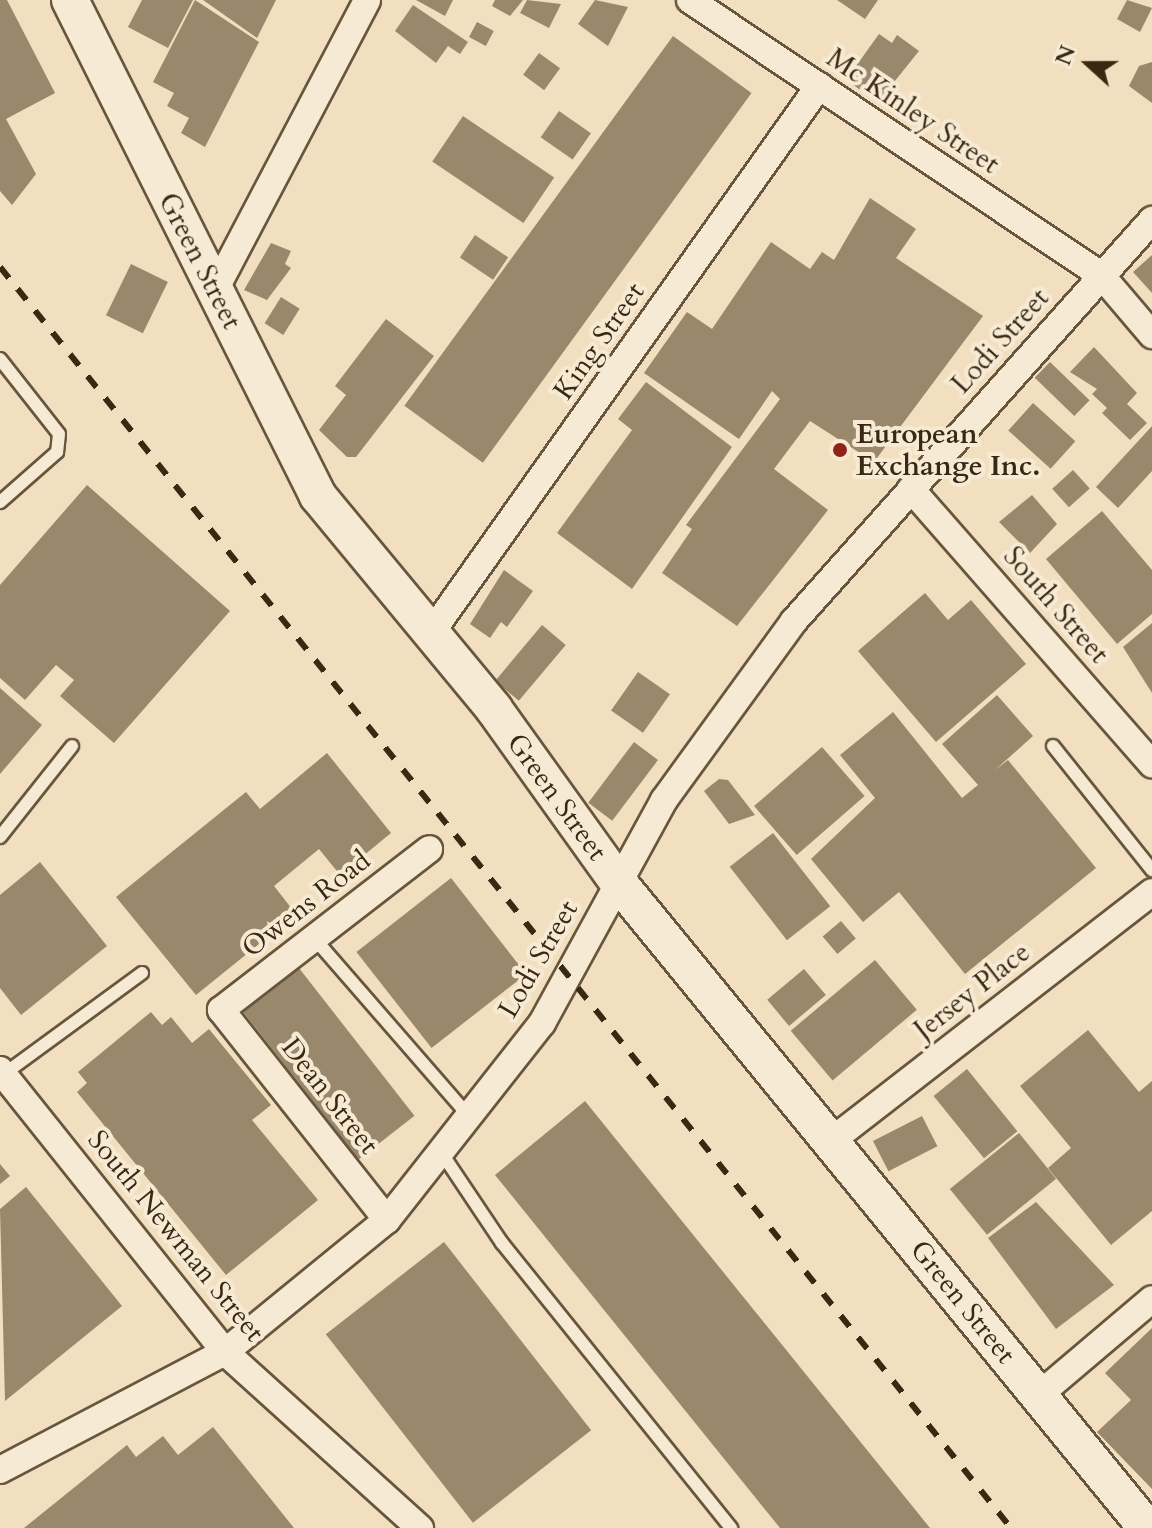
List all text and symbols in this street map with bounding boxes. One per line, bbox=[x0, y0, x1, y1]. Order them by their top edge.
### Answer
north arrow bbox=[1048, 24, 1128, 104]
street label: Mc Kinley Street bbox=[820, 41, 1006, 181]
text: N bbox=[1048, 41, 1083, 70]
street label: Green Street bbox=[151, 187, 249, 335]
street label: King Street bbox=[546, 276, 652, 406]
street label: Lodi Street bbox=[944, 282, 1056, 400]
place label: European Exchange Inc. bbox=[856, 417, 1040, 483]
marker: European Exchange Inc. bbox=[831, 441, 849, 459]
street label: South Street bbox=[996, 540, 1116, 670]
street label: Green Street bbox=[500, 727, 614, 867]
street label: Owens Road bbox=[235, 843, 377, 965]
street label: Lodi Street bbox=[491, 894, 585, 1024]
street label: Jersey Place bbox=[907, 935, 1037, 1047]
street label: Dean Street bbox=[274, 1031, 386, 1161]
street label: South Newman Street bbox=[81, 1124, 271, 1348]
street label: Green Street bbox=[903, 1234, 1023, 1370]

